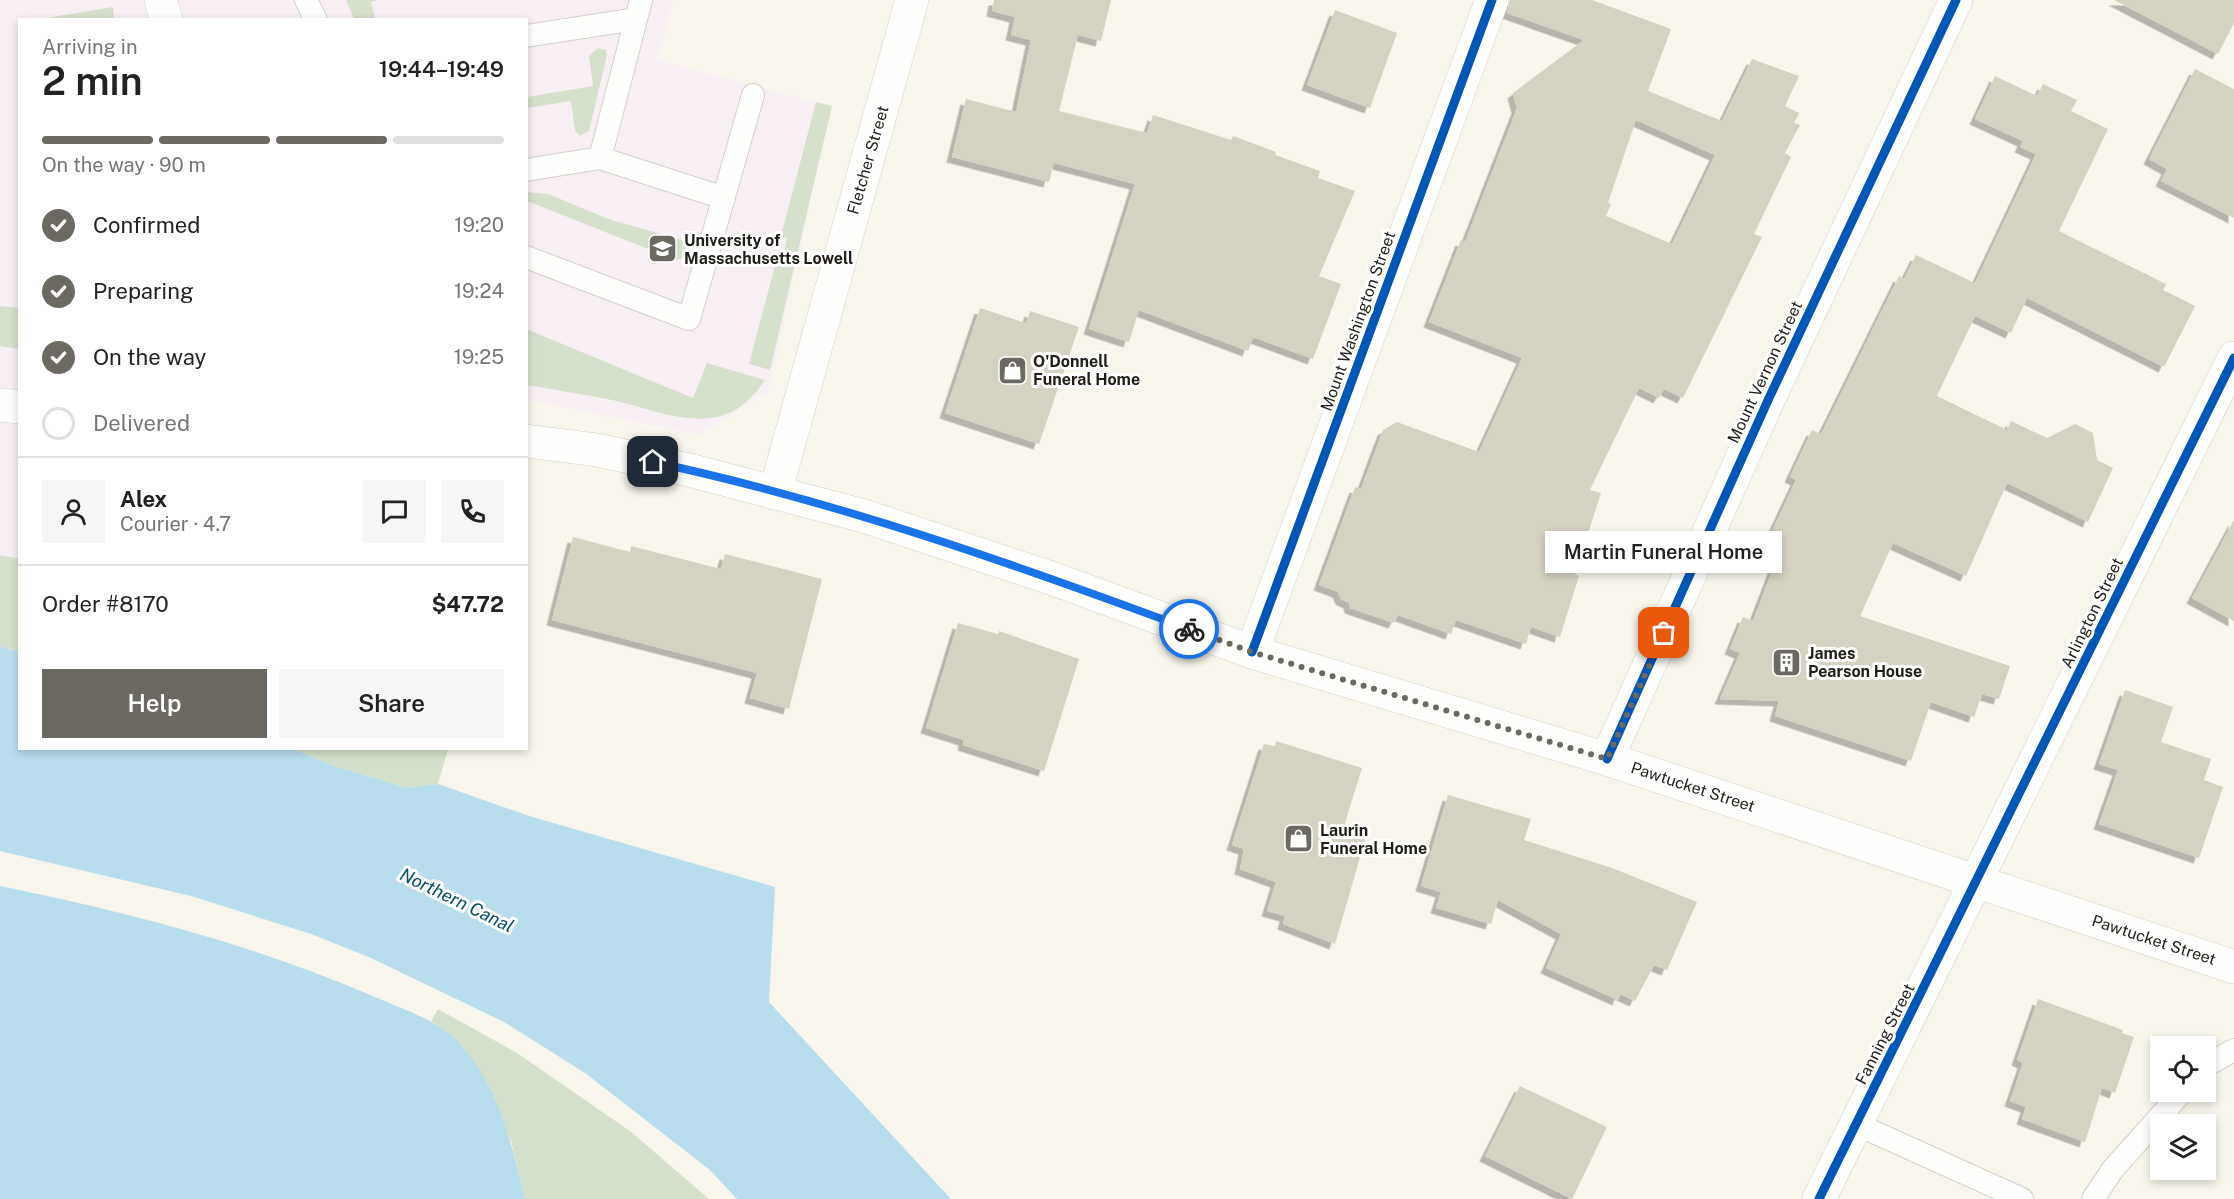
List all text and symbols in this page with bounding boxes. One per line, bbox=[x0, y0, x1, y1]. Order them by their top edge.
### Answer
text: Arriving in bbox=[42, 35, 137, 59]
text: 19:44–19:49 bbox=[379, 56, 504, 82]
text: 2 min bbox=[42, 58, 143, 104]
street label: Fletcher Street bbox=[843, 103, 893, 217]
text: On the way · 90 m bbox=[42, 153, 206, 177]
icon: check bbox=[42, 209, 75, 242]
text: Confirmed bbox=[93, 212, 200, 238]
text: 19:20 bbox=[454, 213, 504, 237]
street label: Mount Washington Street bbox=[1317, 228, 1399, 414]
place label: University of Massachusetts Lowell bbox=[684, 231, 853, 268]
school or university icon: University of Massachusetts Lowell bbox=[647, 233, 679, 265]
icon: check bbox=[42, 275, 75, 308]
text: Preparing bbox=[93, 278, 194, 304]
text: 19:24 bbox=[454, 279, 504, 303]
street label: Mount Vernon Street bbox=[1724, 298, 1806, 446]
icon: check bbox=[42, 341, 75, 374]
text: On the way bbox=[93, 344, 206, 370]
text: 19:25 bbox=[454, 345, 504, 369]
place label: O'Donnell Funeral Home bbox=[1033, 352, 1140, 389]
shop icon: O'Donnell Funeral Home bbox=[996, 354, 1028, 386]
text: Delivered bbox=[93, 410, 190, 436]
pin bbox=[627, 436, 678, 487]
icon: home bbox=[636, 445, 669, 478]
button: person bbox=[42, 480, 105, 543]
button: chat bbox=[363, 480, 426, 543]
button: phone bbox=[441, 480, 504, 543]
text: Alex bbox=[120, 486, 167, 512]
text: Courier · 4.7 bbox=[120, 512, 231, 536]
callout: Martin Funeral Home bbox=[1546, 531, 1782, 573]
text: Martin Funeral Home bbox=[1564, 540, 1763, 564]
street label: Arlington Street bbox=[2057, 555, 2127, 671]
text: Order #8170 bbox=[42, 591, 169, 617]
text: $47.72 bbox=[431, 591, 504, 617]
courier bbox=[1159, 599, 1219, 659]
pin bbox=[1638, 607, 1689, 658]
icon: bike bbox=[1173, 613, 1206, 646]
icon: bag bbox=[1647, 616, 1680, 649]
place label: James Pearson House bbox=[1808, 644, 1922, 681]
building icon: James Pearson House bbox=[1771, 646, 1803, 678]
button: Help bbox=[42, 669, 267, 738]
button: Share bbox=[279, 669, 504, 738]
street label: Pawtucket Street bbox=[1629, 758, 1757, 816]
place label: Laurin Funeral Home bbox=[1320, 821, 1427, 858]
shop icon: Laurin Funeral Home bbox=[1283, 823, 1315, 855]
water label: Northern Canal bbox=[397, 863, 517, 937]
street label: Pawtucket Street bbox=[2090, 911, 2218, 969]
street label: Fanning Street bbox=[1851, 980, 1919, 1088]
map controls bbox=[2150, 1036, 2216, 1180]
button: locate bbox=[2150, 1036, 2216, 1102]
button: layers bbox=[2150, 1114, 2216, 1180]

